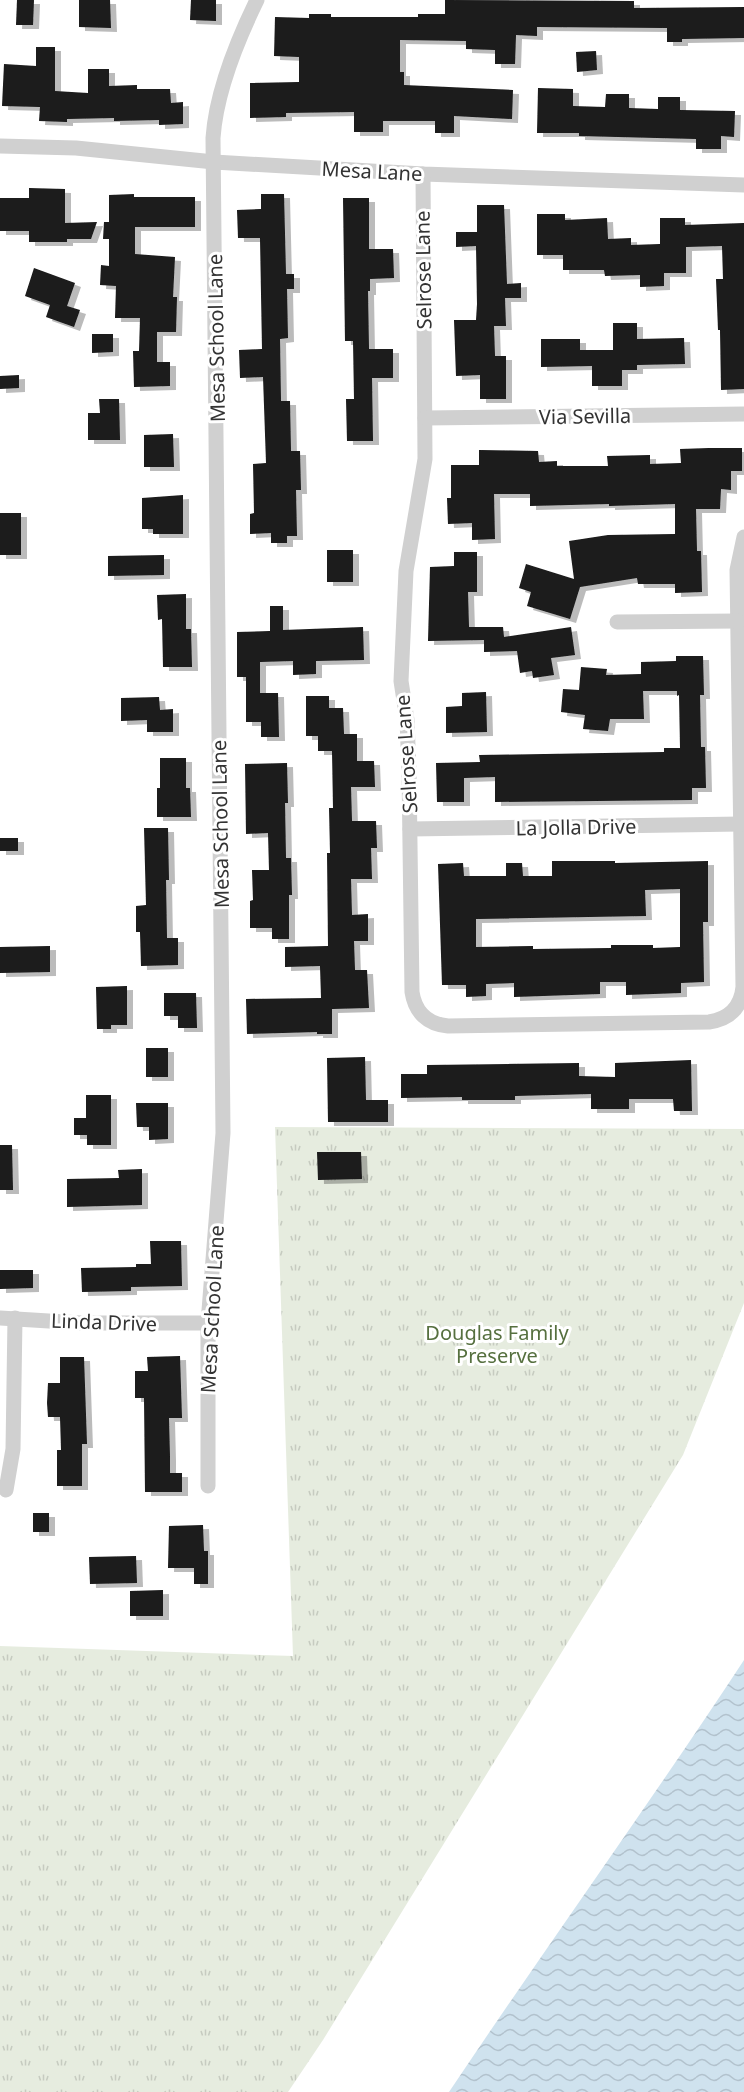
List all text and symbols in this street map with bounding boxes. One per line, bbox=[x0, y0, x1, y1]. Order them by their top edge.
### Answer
street label: Mesa Lane bbox=[321, 155, 423, 187]
street label: Selrose Lane bbox=[408, 210, 438, 330]
street label: Mesa School Lane bbox=[201, 254, 231, 422]
street label: Via Sevilla bbox=[539, 402, 631, 430]
street label: Selrose Lane bbox=[388, 694, 424, 814]
street label: Mesa School Lane bbox=[205, 740, 235, 908]
street label: La Jolla Drive bbox=[515, 812, 637, 842]
street label: Mesa School Lane bbox=[194, 1224, 230, 1394]
street label: Linda Drive bbox=[50, 1307, 158, 1337]
park label: Douglas Family Preserve bbox=[425, 1319, 569, 1369]

